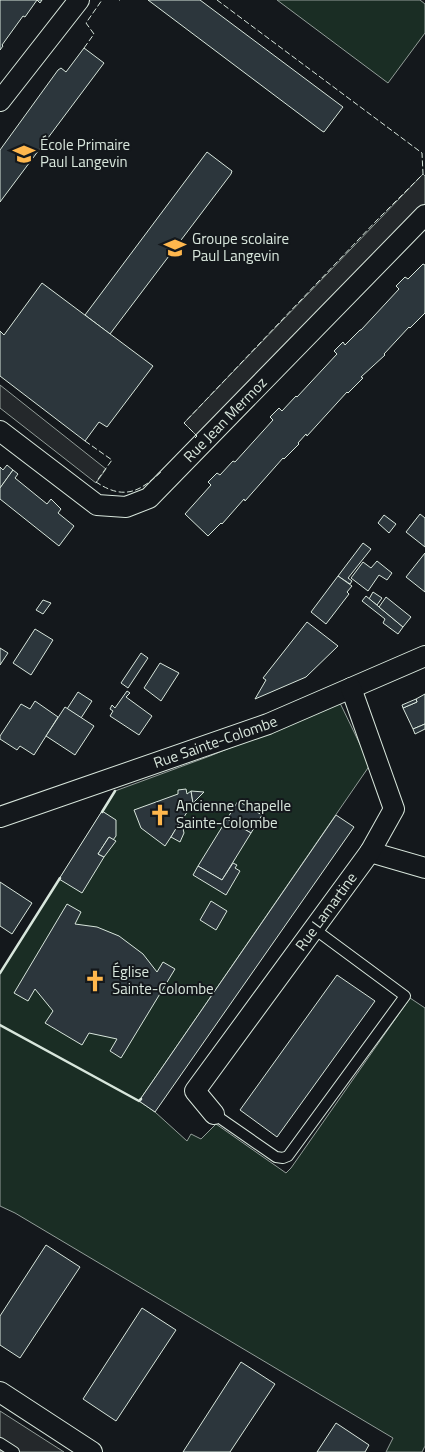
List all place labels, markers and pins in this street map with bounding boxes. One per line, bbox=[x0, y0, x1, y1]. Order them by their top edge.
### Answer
place label: École Primaire Paul Langevin bbox=[40, 133, 130, 173]
school or university icon: École Primaire Paul Langevin bbox=[11, 141, 37, 167]
place label: Groupe scolaire Paul Langevin bbox=[192, 227, 289, 267]
school or university icon: Groupe scolaire Paul Langevin bbox=[162, 235, 188, 261]
place label: Ancienne Chapelle Sainte-Colombe bbox=[176, 794, 291, 834]
church icon: Ancienne Chapelle Sainte-Colombe bbox=[147, 802, 173, 828]
place label: Église Sainte-Colombe bbox=[112, 960, 214, 1000]
church icon: Église Sainte-Colombe bbox=[82, 968, 108, 994]

